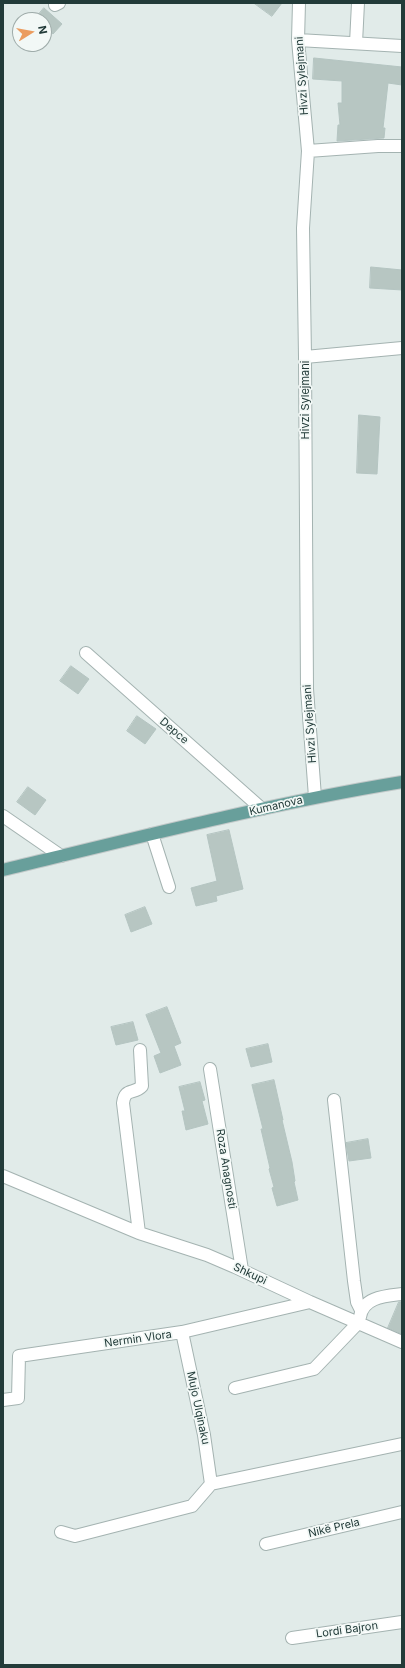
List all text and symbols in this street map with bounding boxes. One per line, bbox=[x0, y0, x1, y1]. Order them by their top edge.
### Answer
north arrow bbox=[12, 12, 52, 52]
text: N bbox=[35, 24, 50, 35]
street label: Hivzi Sylejmani bbox=[293, 36, 311, 116]
street label: Hivzi Sylejmani bbox=[299, 361, 313, 439]
street label: Hivzi Sylejmani bbox=[301, 684, 319, 764]
street label: Depce bbox=[157, 715, 191, 747]
street label: Kumanova bbox=[248, 793, 304, 819]
street label: Roza Anagnosti bbox=[213, 1128, 239, 1210]
street label: Shkupi bbox=[231, 1261, 269, 1287]
street label: Nermin Vlora bbox=[103, 1328, 173, 1350]
street label: Mujo Ulqinaku bbox=[184, 1370, 212, 1446]
street label: Nikë Prela bbox=[307, 1516, 361, 1540]
street label: Lordi Bajron bbox=[315, 1619, 379, 1641]

